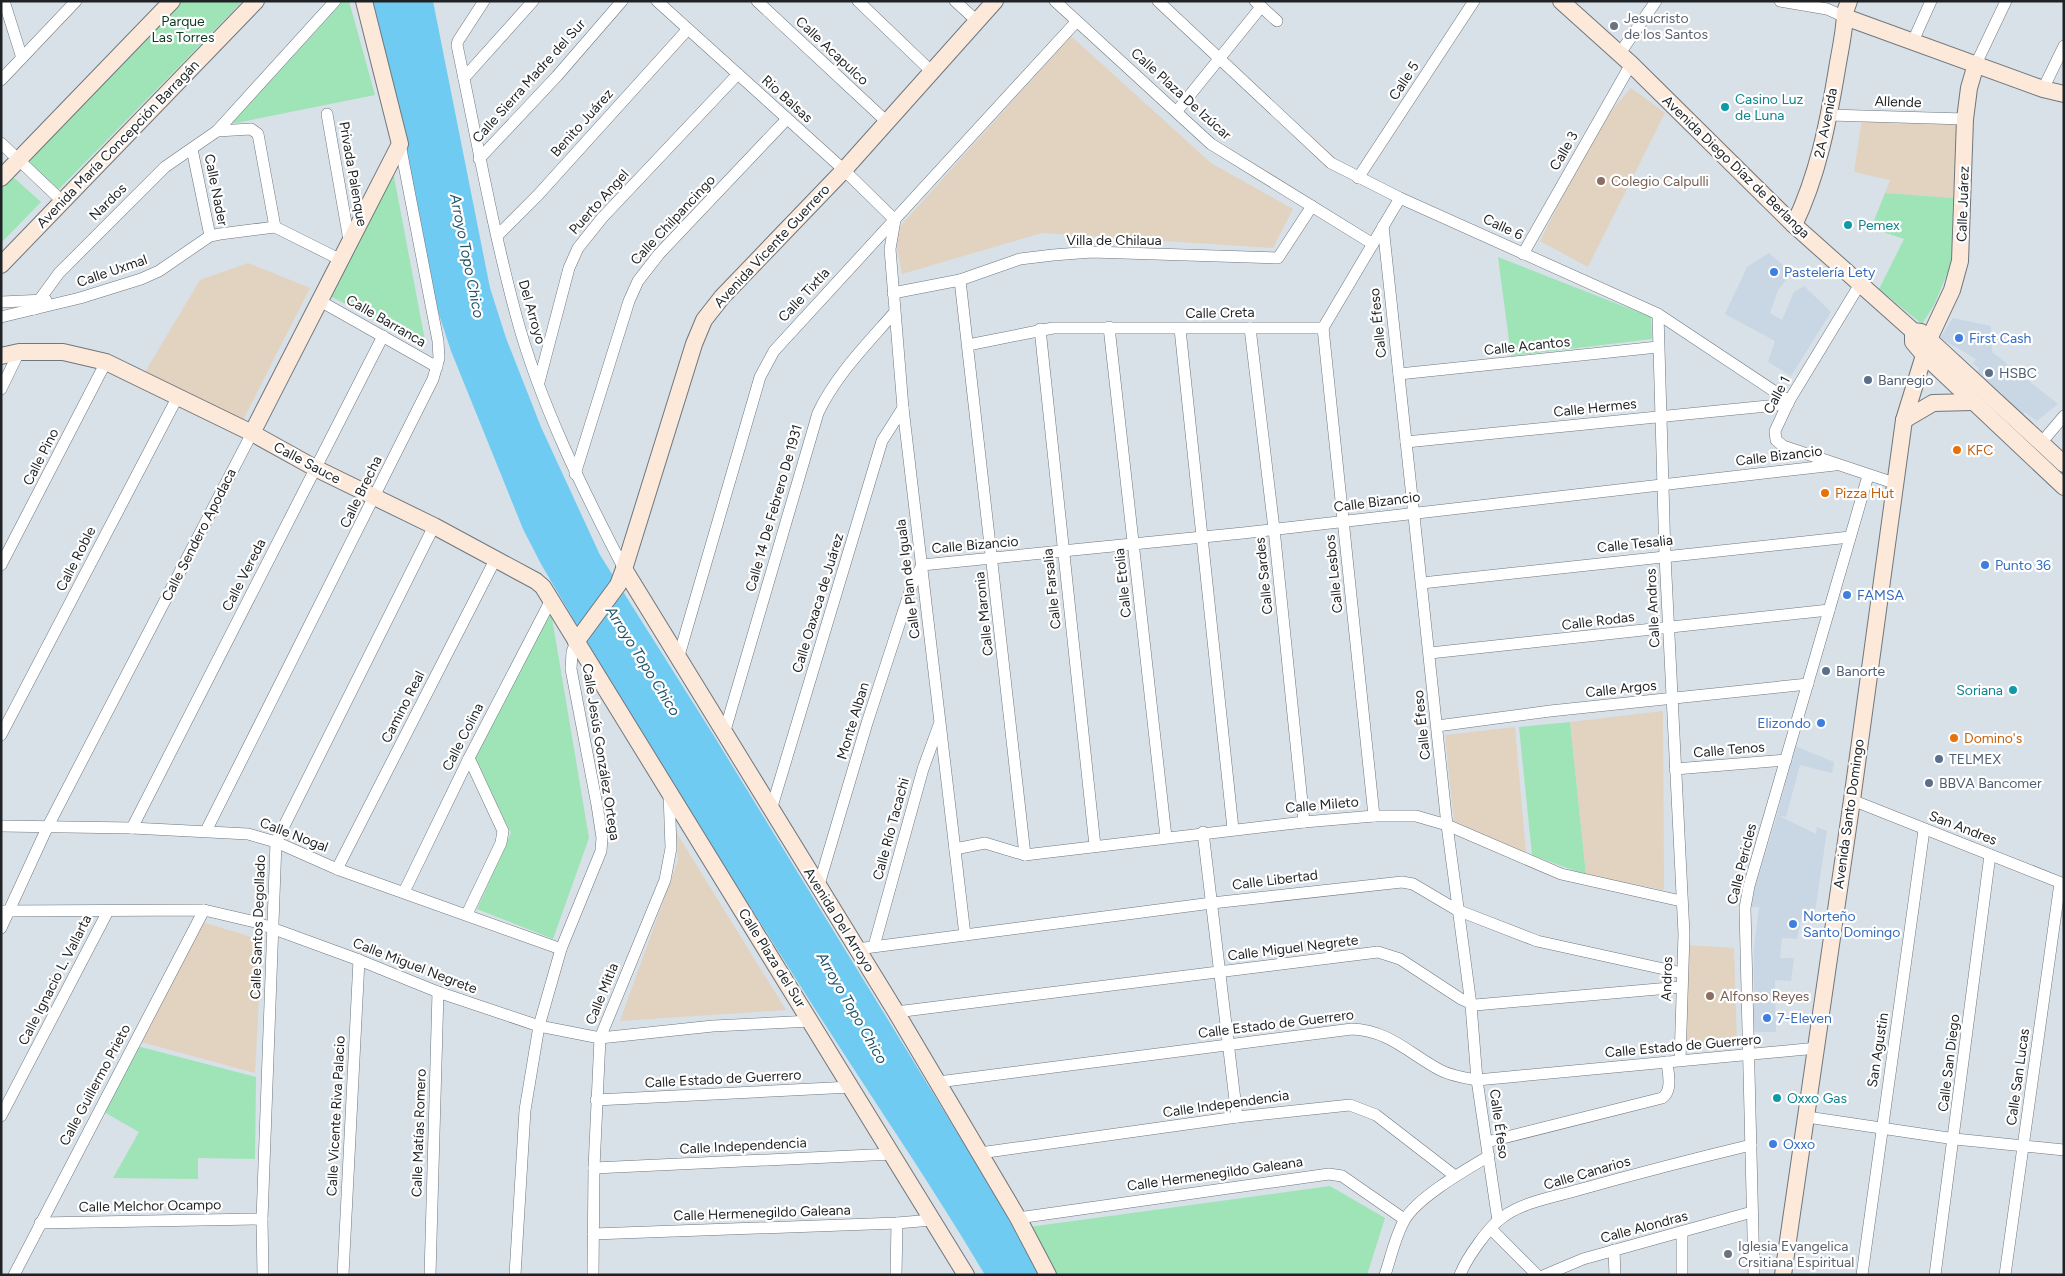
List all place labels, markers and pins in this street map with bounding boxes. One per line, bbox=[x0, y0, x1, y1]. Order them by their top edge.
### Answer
place label: Jesucristo de los Santos bbox=[1624, 10, 1708, 43]
marker: Jesucristo de los Santos bbox=[1608, 20, 1620, 32]
place label: Casino Luz de Luna bbox=[1735, 91, 1803, 124]
marker: Casino Luz de Luna bbox=[1719, 101, 1731, 113]
place label: Colegio Calpulli bbox=[1611, 173, 1709, 190]
marker: Colegio Calpulli bbox=[1595, 175, 1607, 187]
place label: Pemex bbox=[1858, 217, 1900, 234]
marker: Pemex bbox=[1842, 219, 1854, 231]
place label: Pastelería Lety bbox=[1784, 264, 1876, 281]
marker: Pastelería Lety bbox=[1768, 266, 1780, 278]
place label: First Cash bbox=[1969, 330, 2032, 347]
marker: First Cash bbox=[1953, 332, 1965, 344]
place label: HSBC bbox=[1999, 365, 2037, 382]
marker: HSBC bbox=[1983, 367, 1995, 379]
place label: Banregio bbox=[1878, 372, 1933, 389]
marker: Banregio bbox=[1862, 374, 1874, 386]
place label: KFC bbox=[1967, 442, 1993, 459]
marker: KFC bbox=[1951, 444, 1963, 456]
place label: Pizza Hut bbox=[1835, 485, 1894, 502]
marker: Pizza Hut bbox=[1819, 487, 1831, 499]
place label: Punto 36 bbox=[1995, 557, 2051, 574]
marker: Punto 36 bbox=[1979, 559, 1991, 571]
place label: FAMSA bbox=[1857, 587, 1905, 604]
marker: FAMSA bbox=[1841, 589, 1853, 601]
place label: Banorte bbox=[1836, 663, 1886, 680]
marker: Banorte bbox=[1820, 665, 1832, 677]
place label: Soriana bbox=[1956, 682, 2003, 699]
marker: Soriana bbox=[2007, 684, 2019, 696]
place label: Elizondo bbox=[1757, 715, 1811, 732]
marker: Elizondo bbox=[1815, 717, 1827, 729]
place label: Domino's bbox=[1964, 730, 2022, 747]
marker: Domino's bbox=[1948, 732, 1960, 744]
place label: TELMEX bbox=[1949, 751, 2001, 768]
marker: TELMEX bbox=[1933, 753, 1945, 765]
place label: BBVA Bancomer bbox=[1939, 775, 2042, 792]
marker: BBVA Bancomer bbox=[1923, 777, 1935, 789]
place label: Norteño Santo Domingo bbox=[1803, 908, 1900, 941]
marker: Norteño Santo Domingo bbox=[1787, 918, 1799, 930]
place label: Alfonso Reyes bbox=[1720, 988, 1809, 1005]
marker: Alfonso Reyes bbox=[1704, 990, 1716, 1002]
place label: 7-Eleven bbox=[1777, 1010, 1832, 1027]
marker: 7-Eleven bbox=[1761, 1012, 1773, 1024]
place label: Oxxo Gas bbox=[1787, 1090, 1847, 1107]
marker: Oxxo Gas bbox=[1771, 1092, 1783, 1104]
place label: Oxxo bbox=[1783, 1136, 1815, 1153]
marker: Oxxo bbox=[1767, 1138, 1779, 1150]
place label: Iglesia Evangelica Crsitiana Espiritual bbox=[1738, 1238, 1854, 1271]
marker: Iglesia Evangelica Crsitiana Espiritual bbox=[1722, 1248, 1734, 1260]

